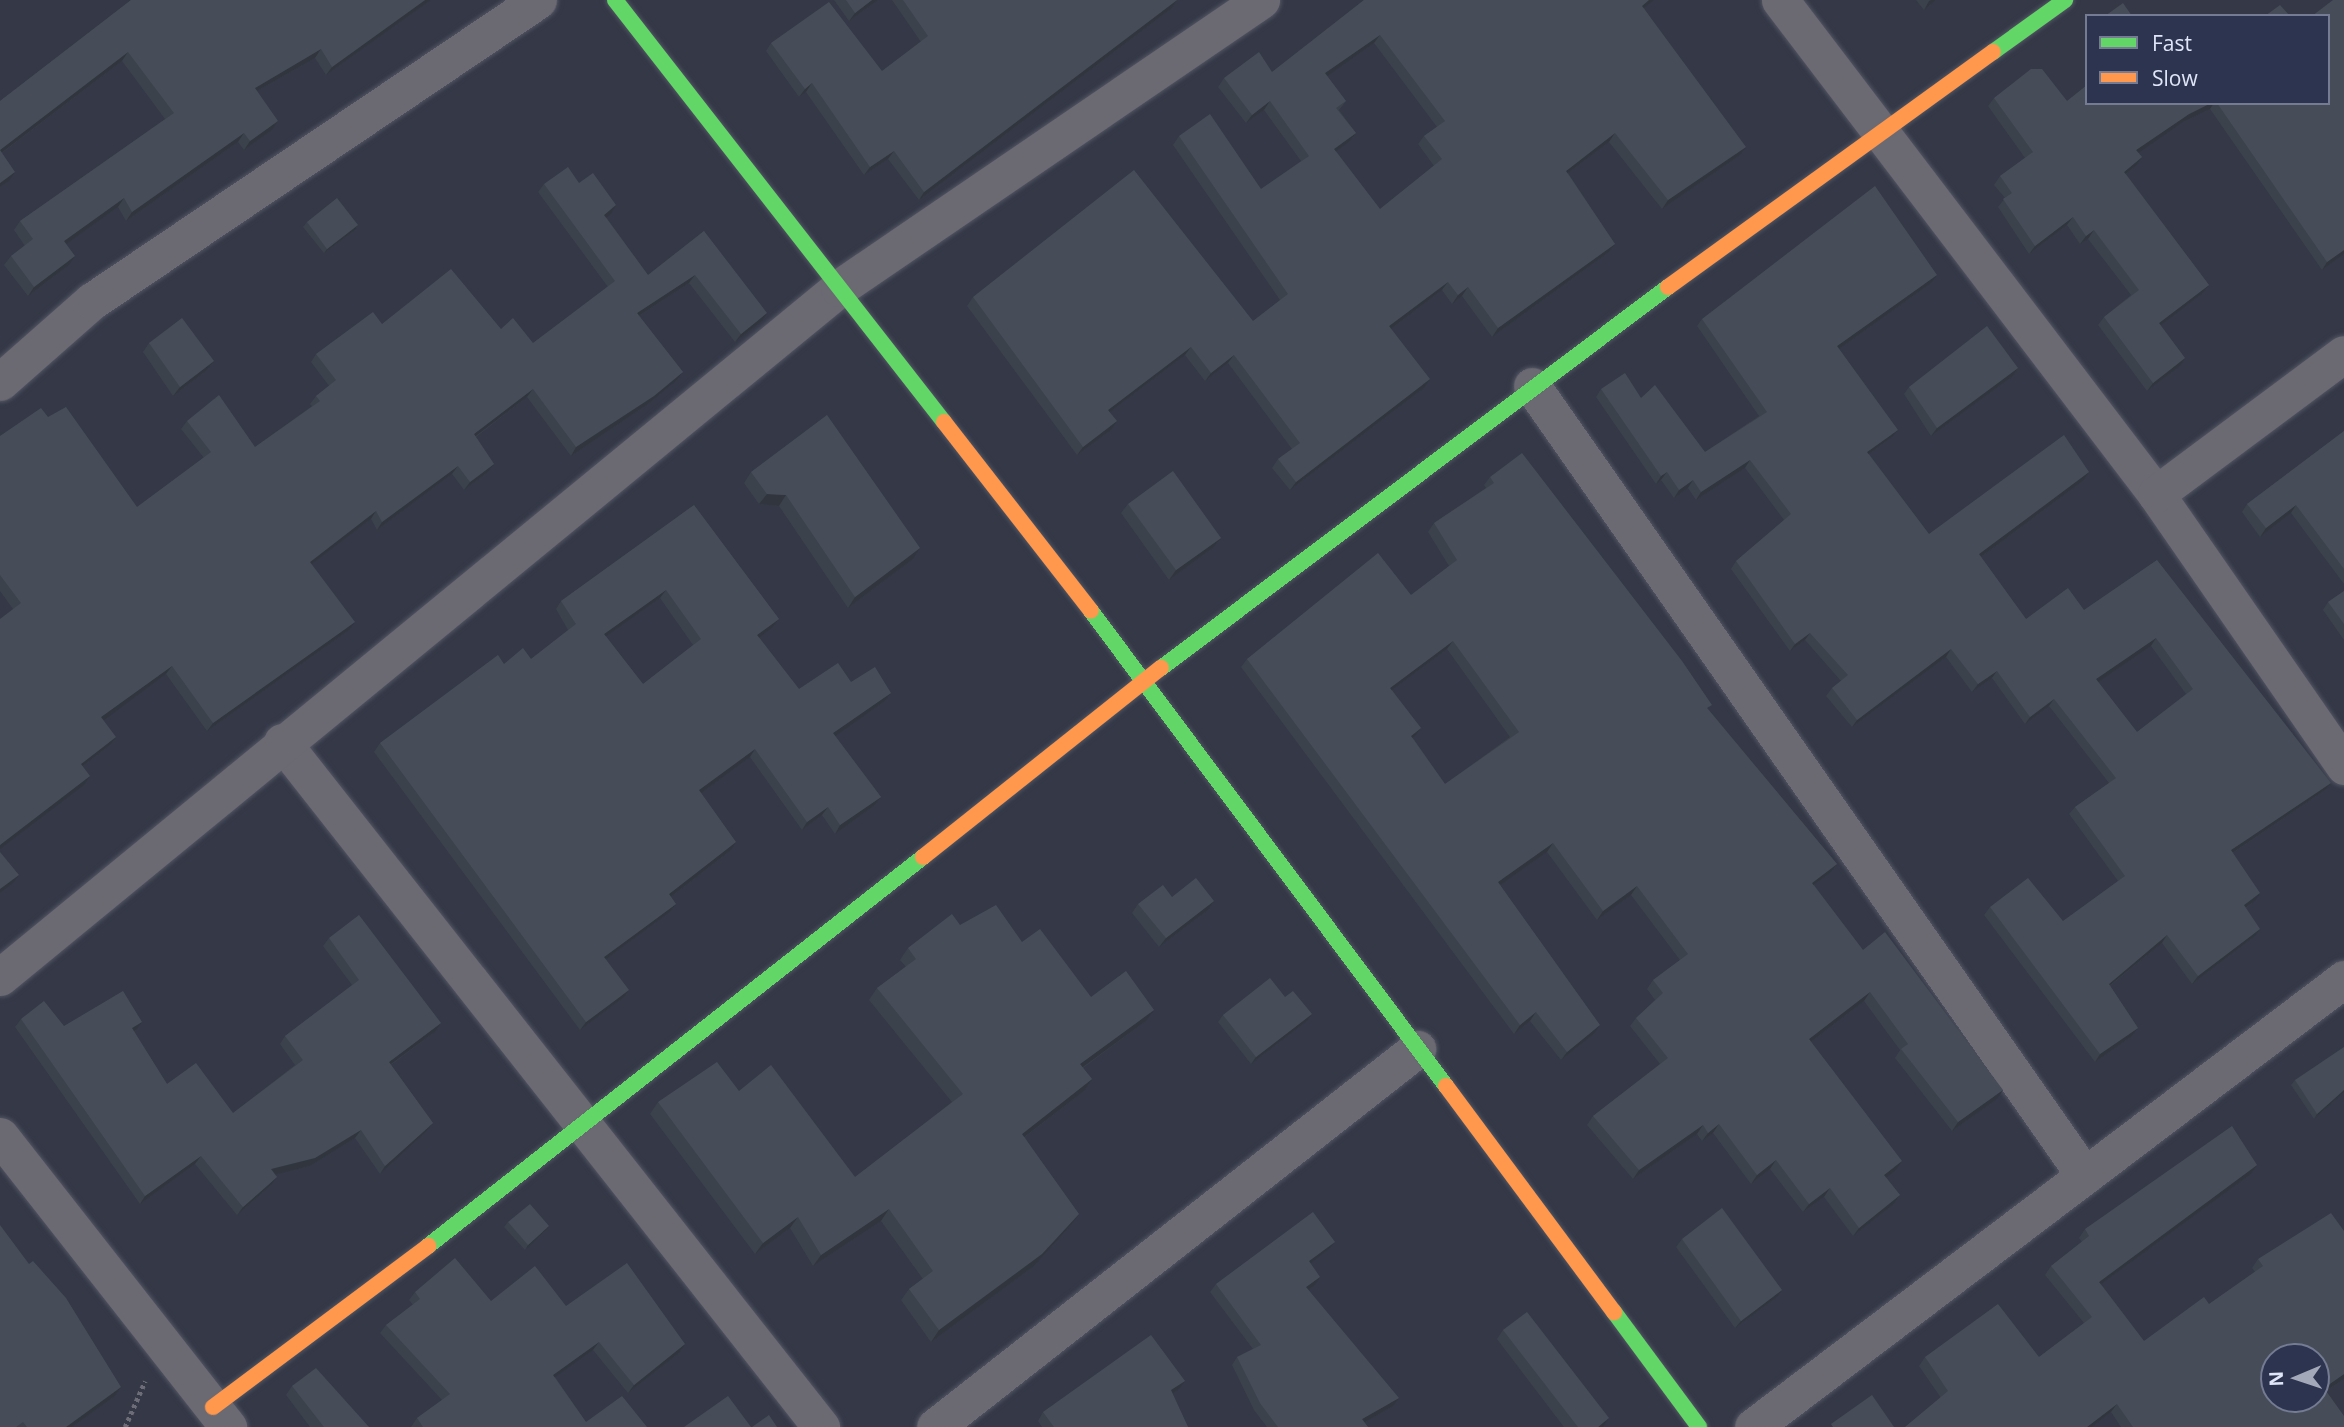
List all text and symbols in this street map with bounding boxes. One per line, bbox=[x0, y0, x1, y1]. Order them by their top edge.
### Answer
legend bbox=[2085, 14, 2330, 105]
text: Fast bbox=[2152, 29, 2192, 57]
text: Slow bbox=[2152, 64, 2198, 92]
north arrow bbox=[2260, 1343, 2330, 1413]
text: N bbox=[2263, 1370, 2289, 1387]

